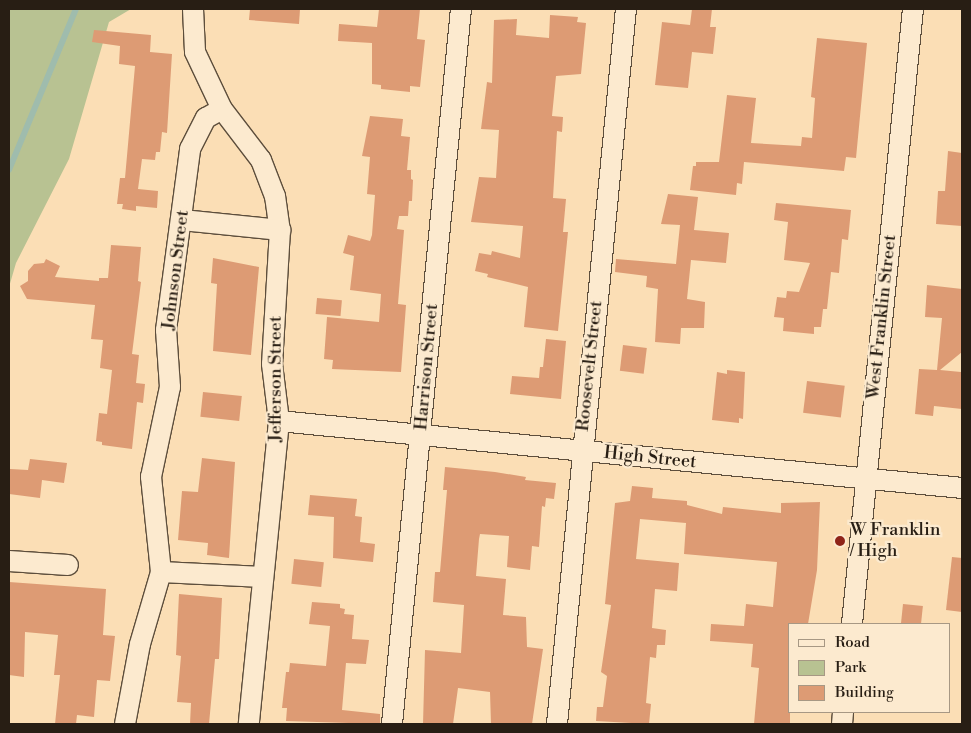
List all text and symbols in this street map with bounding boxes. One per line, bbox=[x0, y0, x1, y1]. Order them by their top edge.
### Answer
street label: Johnson Street bbox=[158, 209, 194, 331]
street label: West Franklin Street bbox=[863, 234, 901, 400]
street label: Roosevelt Street bbox=[572, 299, 608, 433]
street label: Harrison Street bbox=[411, 303, 443, 431]
street label: Jefferson Street bbox=[265, 316, 287, 442]
street label: High Street bbox=[603, 442, 697, 474]
place label: W Franklin / High bbox=[850, 520, 941, 562]
marker: W Franklin / High bbox=[834, 535, 846, 547]
legend bbox=[788, 623, 951, 713]
text: Road bbox=[835, 633, 870, 652]
text: Park bbox=[835, 658, 866, 677]
text: Building bbox=[835, 683, 894, 702]

